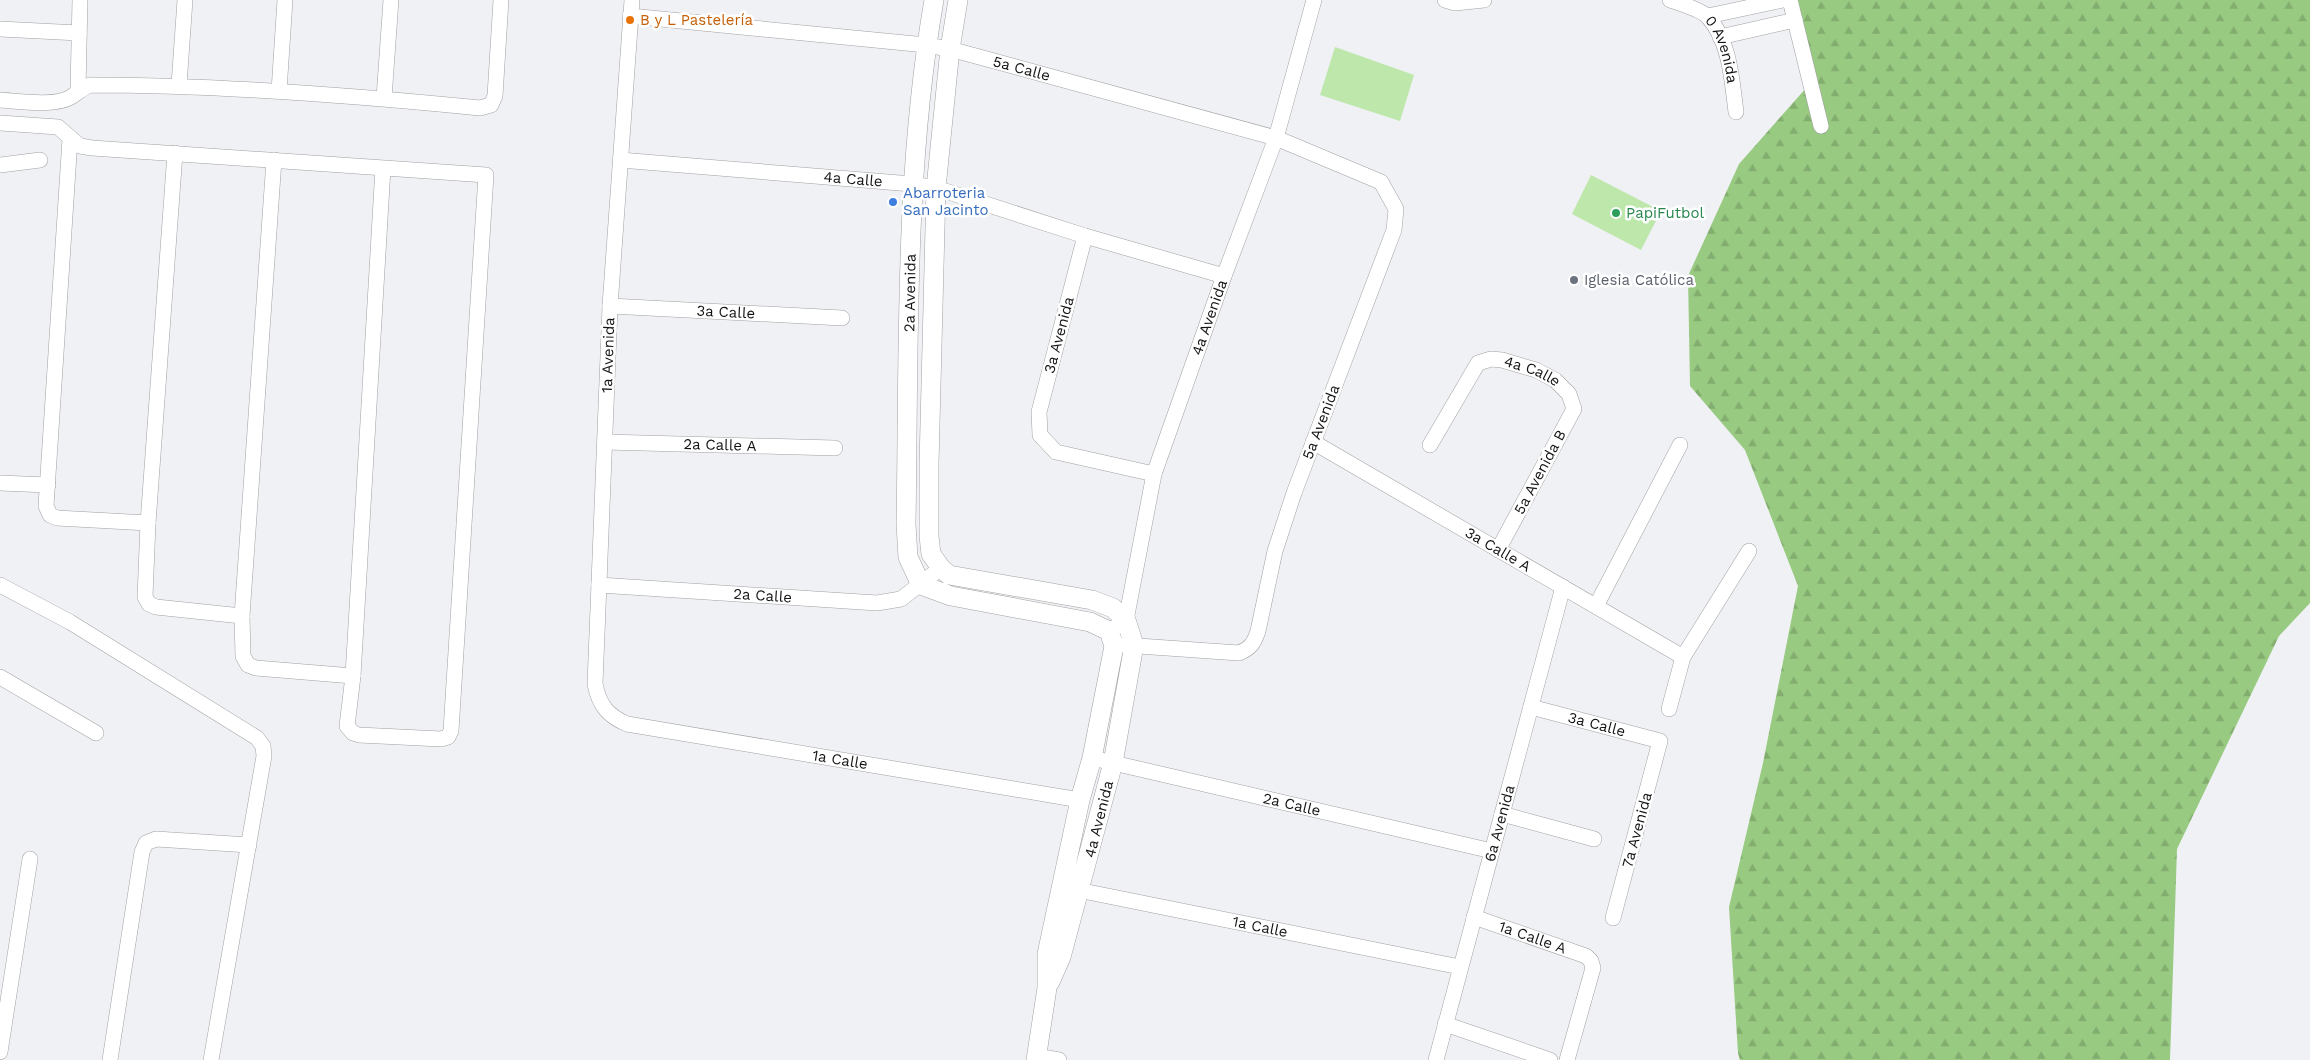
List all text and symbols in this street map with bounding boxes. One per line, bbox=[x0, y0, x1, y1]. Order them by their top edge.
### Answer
place label: B y L Pastelería bbox=[640, 11, 754, 29]
street label: 0 Avenida bbox=[1701, 12, 1741, 85]
marker: B y L Pastelería bbox=[624, 14, 636, 26]
street label: 5a Calle bbox=[991, 52, 1052, 85]
street label: 4a Calle bbox=[823, 168, 883, 191]
place label: Abarroteria San Jacinto bbox=[903, 184, 989, 219]
marker: Abarroteria San Jacinto bbox=[887, 196, 899, 208]
place label: PapiFutbol bbox=[1626, 204, 1705, 222]
marker: PapiFutbol bbox=[1610, 207, 1622, 219]
street label: 2a Avenida bbox=[900, 253, 920, 332]
place label: Iglesia Católica bbox=[1584, 271, 1694, 289]
marker: Iglesia Católica bbox=[1568, 274, 1580, 286]
street label: 4a Avenida bbox=[1188, 277, 1231, 358]
street label: 3a Avenida bbox=[1040, 294, 1078, 375]
street label: 3a Calle bbox=[696, 301, 756, 322]
street label: 1a Avenida bbox=[598, 316, 618, 393]
street label: 4a Calle bbox=[1502, 352, 1565, 390]
street label: 5a Avenida bbox=[1299, 382, 1344, 462]
street label: 5a Avenida B bbox=[1510, 427, 1570, 517]
street label: 2a Calle A bbox=[683, 435, 757, 455]
street label: 3a Calle A bbox=[1462, 523, 1534, 576]
street label: 2a Calle bbox=[733, 585, 793, 606]
street label: 3a Calle bbox=[1566, 708, 1627, 741]
street label: 1a Calle bbox=[811, 746, 869, 773]
street label: 4a Avenida bbox=[1081, 778, 1117, 859]
street label: 6a Avenida bbox=[1481, 782, 1519, 864]
street label: 2a Calle bbox=[1261, 789, 1322, 820]
street label: 7a Avenida bbox=[1618, 790, 1656, 870]
street label: 1a Calle bbox=[1231, 912, 1289, 941]
street label: 1a Calle A bbox=[1496, 917, 1569, 957]

